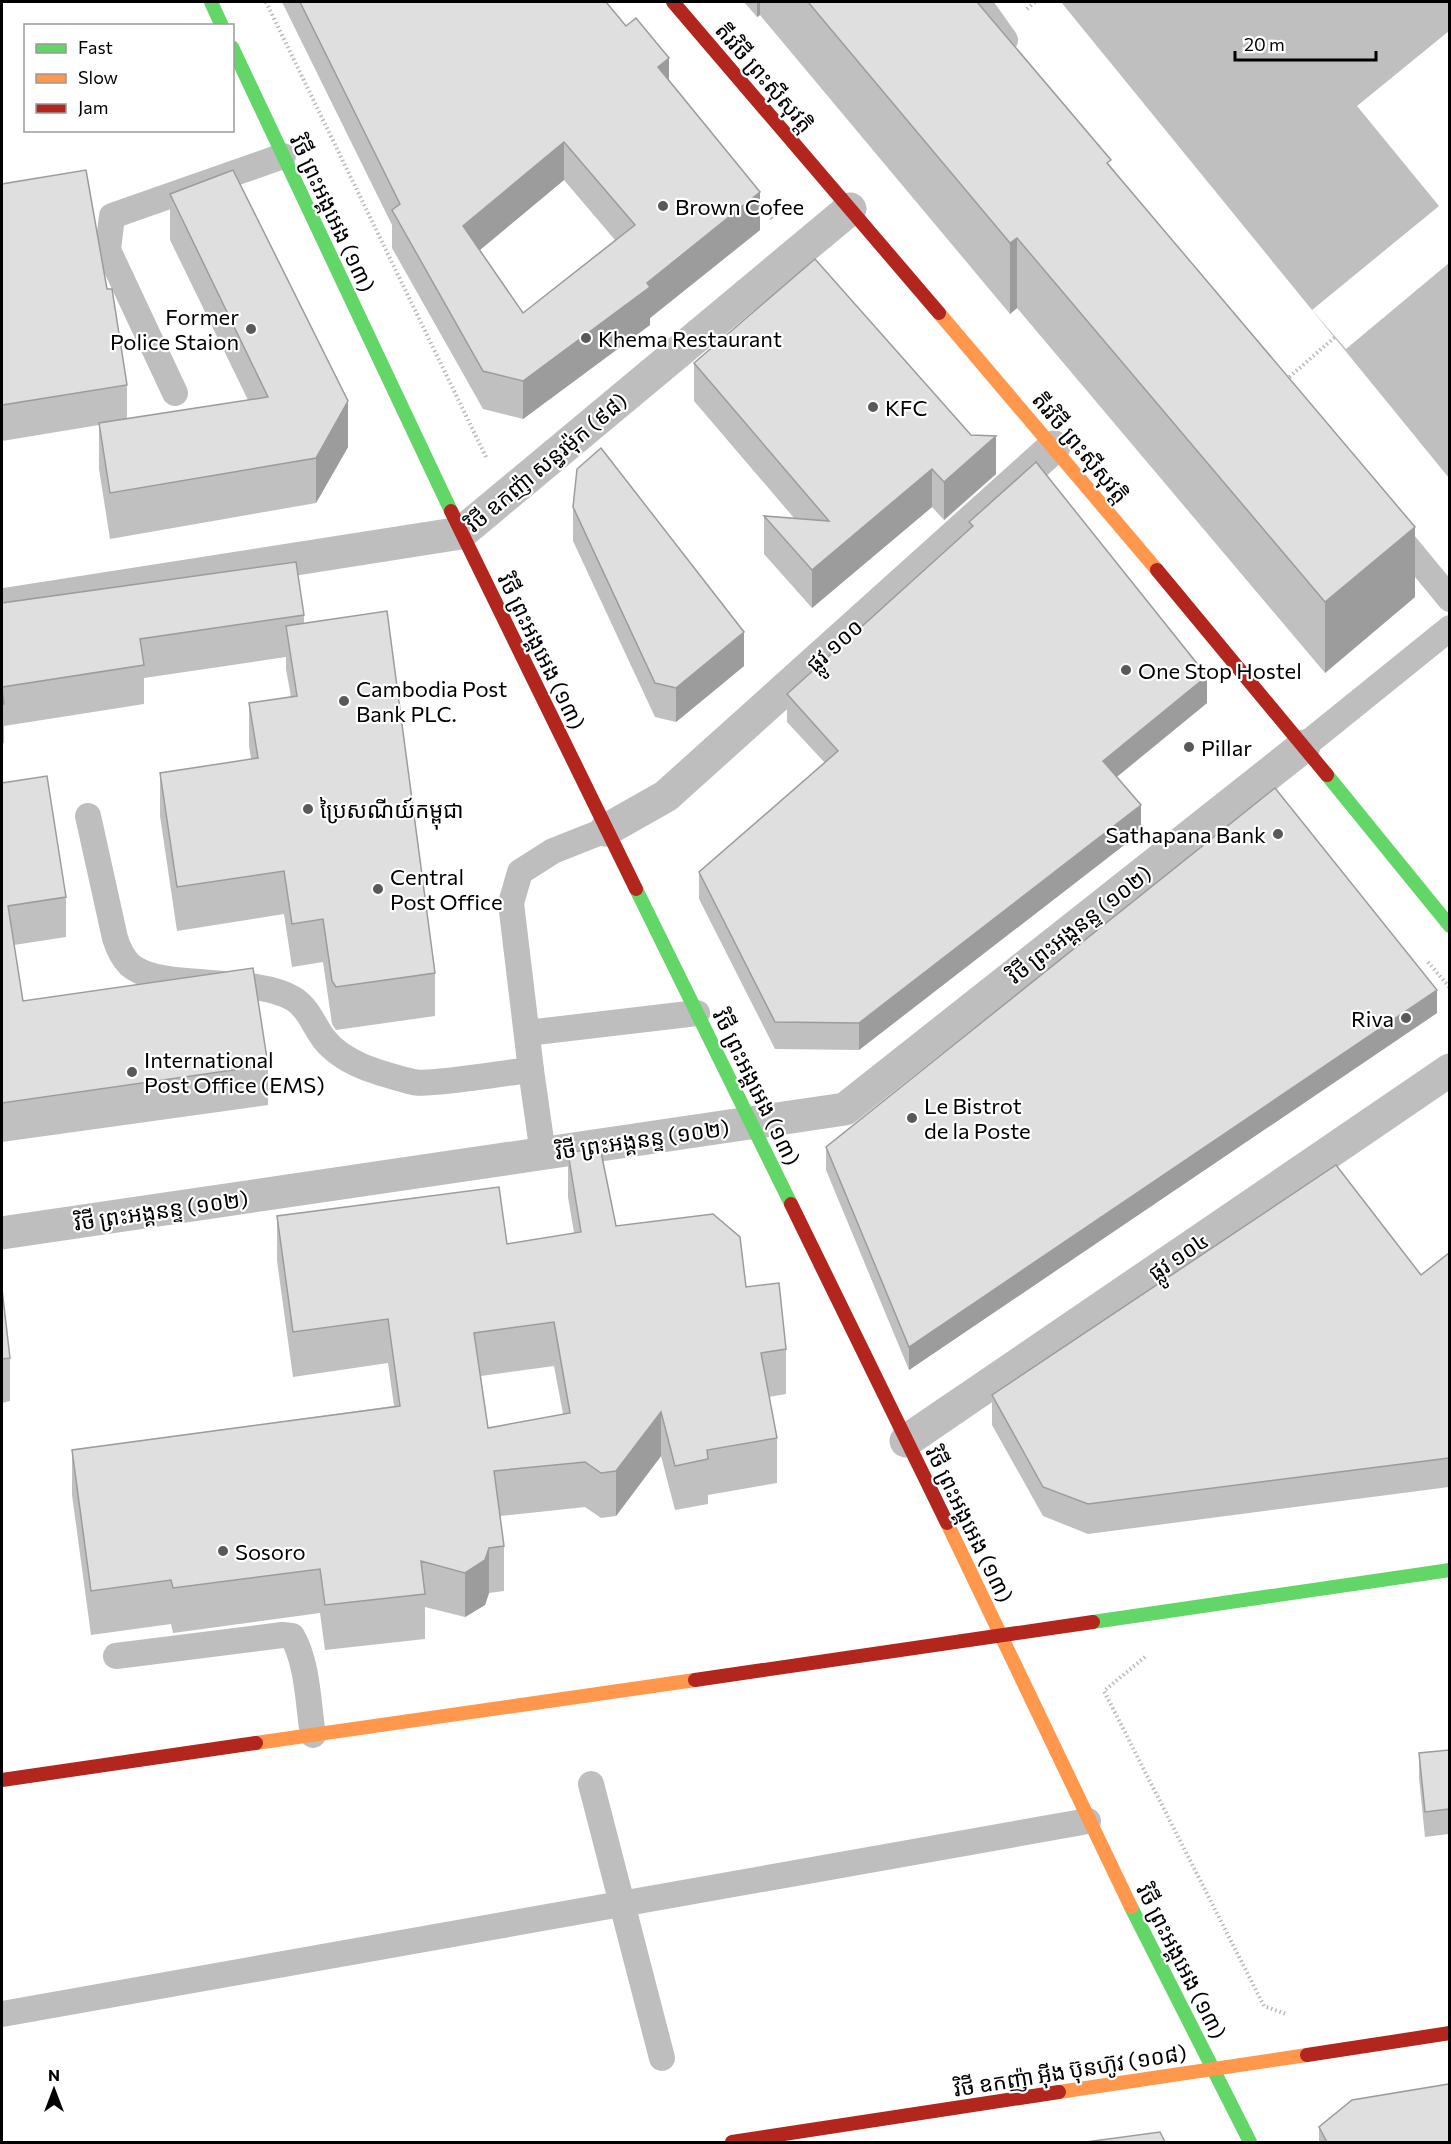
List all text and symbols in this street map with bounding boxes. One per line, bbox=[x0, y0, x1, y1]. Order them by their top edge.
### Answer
street label: តីរវិថី ព្រះស៊ីសុវត្តិ bbox=[709, 17, 820, 138]
legend bbox=[24, 24, 234, 132]
scale bar bbox=[1235, 24, 1376, 62]
text: 20 m bbox=[1244, 33, 1285, 55]
text: Fast bbox=[78, 36, 113, 58]
text: Slow bbox=[78, 66, 118, 88]
text: Jam bbox=[78, 96, 108, 118]
street label: វិថី ព្រះអង្គអេង (១៣) bbox=[283, 130, 381, 297]
place label: Brown Cofee bbox=[675, 193, 804, 220]
marker: Brown Cofee bbox=[656, 199, 670, 213]
place label: Former Police Staion bbox=[110, 303, 239, 355]
marker: Former Police Staion bbox=[244, 322, 258, 336]
place label: Khema Restaurant bbox=[598, 325, 782, 352]
marker: Khema Restaurant bbox=[579, 331, 593, 345]
street label: តីរវិថី ព្រះស៊ីសុវត្តិ bbox=[1026, 386, 1135, 509]
street label: វិថី ឧកញ៉ា សន្ធរម៉ុក (៩៨) bbox=[459, 387, 633, 539]
place label: KFC bbox=[885, 394, 927, 421]
marker: KFC bbox=[866, 400, 880, 414]
street label: វិថី ព្រះអង្គអេង (១៣) bbox=[491, 568, 591, 734]
street label: ផ្លូវ ១០០ bbox=[800, 612, 873, 683]
place label: One Stop Hostel bbox=[1138, 657, 1302, 684]
marker: One Stop Hostel bbox=[1119, 663, 1133, 677]
place label: Cambodia Post Bank PLC. bbox=[356, 675, 507, 727]
marker: Cambodia Post Bank PLC. bbox=[337, 694, 351, 708]
place label: Pillar bbox=[1201, 734, 1252, 761]
marker: Pillar bbox=[1182, 740, 1196, 754]
place label: ប្រៃសណីយ៍កម្ពុជា bbox=[320, 796, 464, 830]
marker: ប្រៃសណីយ៍កម្ពុជា bbox=[301, 802, 315, 816]
place label: Sathapana Bank bbox=[1105, 821, 1266, 848]
marker: Sathapana Bank bbox=[1271, 827, 1285, 841]
street label: វិថី ព្រះអង្គនន្ទ (១០២) bbox=[1001, 859, 1157, 990]
place label: Central Post Office bbox=[390, 863, 503, 915]
marker: Central Post Office bbox=[371, 882, 385, 896]
street label: វិថី ព្រះអង្គអេង (១៣) bbox=[706, 1004, 806, 1170]
place label: Riva bbox=[1351, 1005, 1394, 1032]
marker: Riva bbox=[1399, 1011, 1413, 1025]
place label: International Post Office (EMS) bbox=[144, 1046, 325, 1098]
marker: International Post Office (EMS) bbox=[125, 1065, 139, 1079]
place label: Le Bistrot de la Poste bbox=[924, 1092, 1031, 1144]
marker: Le Bistrot de la Poste bbox=[905, 1111, 919, 1125]
street label: វិថី ព្រះអង្គនន្ទ (១០២) bbox=[553, 1113, 731, 1166]
street label: វិថី ព្រះអង្គនន្ទ (១០២) bbox=[72, 1184, 250, 1237]
street label: ផ្លូវ ១០៤ bbox=[1143, 1226, 1218, 1292]
street label: វិថី ព្រះអង្គអេង (១៣) bbox=[919, 1441, 1019, 1607]
place label: Sosoro bbox=[235, 1538, 306, 1565]
marker: Sosoro bbox=[216, 1544, 230, 1558]
street label: វិថី ព្រះអង្គអេង (១៣) bbox=[1130, 1879, 1233, 2044]
street label: វិថី ឧកញ៉ា អ៊ីង ប៊ុនហ៊ូវ (១០៨) bbox=[951, 2038, 1189, 2103]
north arrow bbox=[24, 2060, 84, 2120]
text: N bbox=[48, 2065, 60, 2084]

